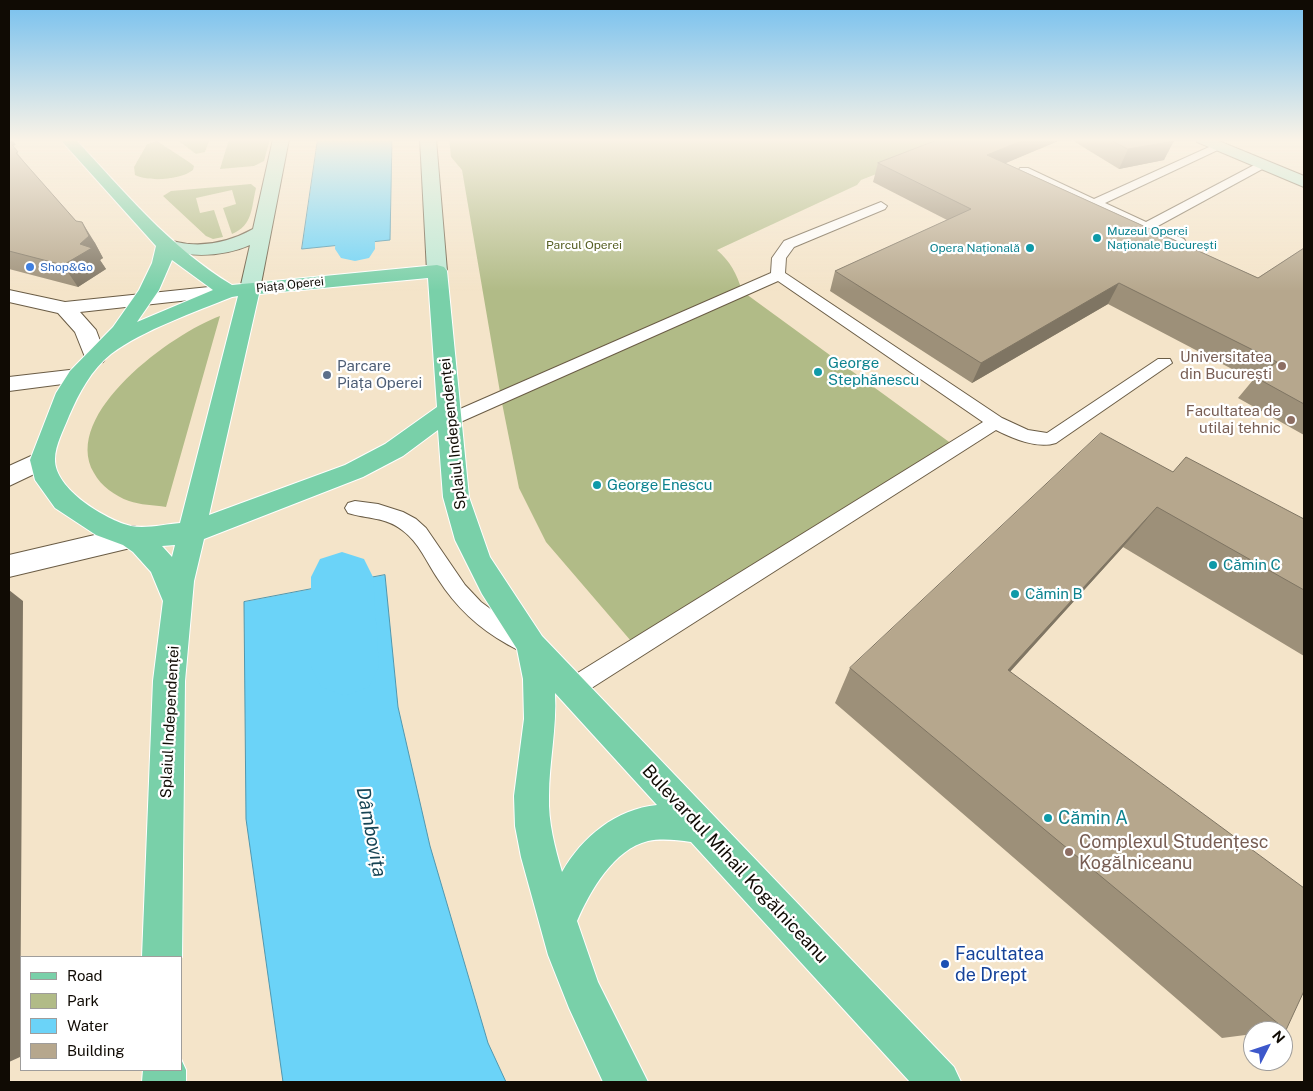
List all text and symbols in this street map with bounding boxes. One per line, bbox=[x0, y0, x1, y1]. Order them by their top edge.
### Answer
place label: Muzeul Operei Naționale București bbox=[1107, 224, 1217, 252]
marker: Muzeul Operei Naționale București bbox=[1091, 232, 1103, 244]
park label: Parcul Operei bbox=[546, 238, 622, 252]
place label: Opera Națională bbox=[930, 241, 1020, 255]
marker: Opera Națională bbox=[1024, 242, 1036, 254]
place label: Shop&Go bbox=[40, 260, 93, 274]
marker: Shop&Go bbox=[24, 261, 36, 273]
street label: Piața Operei bbox=[255, 274, 325, 296]
place label: Universitatea din București bbox=[1180, 348, 1272, 383]
place label: George Stephănescu bbox=[828, 354, 919, 389]
place label: Parcare Piața Operei bbox=[337, 357, 422, 392]
street label: Splaiul Independenței bbox=[436, 357, 470, 511]
marker: Universitatea din București bbox=[1276, 360, 1288, 372]
marker: George Stephănescu bbox=[812, 366, 824, 378]
marker: Parcare Piața Operei bbox=[321, 369, 333, 381]
place label: Facultatea de utilaj tehnic bbox=[1186, 402, 1281, 437]
marker: Facultatea de utilaj tehnic bbox=[1285, 414, 1297, 426]
place label: George Enescu bbox=[607, 476, 712, 494]
marker: George Enescu bbox=[591, 479, 603, 491]
place label: Cămin C bbox=[1223, 556, 1281, 574]
marker: Cămin C bbox=[1207, 559, 1219, 571]
place label: Cămin B bbox=[1025, 585, 1083, 603]
marker: Cămin B bbox=[1009, 588, 1021, 600]
street label: Splaiul Independenței bbox=[157, 645, 183, 799]
street label: Bulevardul Mihail Kogălniceanu bbox=[637, 760, 833, 968]
water label: Dâmbovița bbox=[351, 785, 391, 879]
place label: Cămin A bbox=[1058, 807, 1128, 829]
marker: Cămin A bbox=[1042, 812, 1054, 824]
place label: Complexul Studențesc Kogălniceanu bbox=[1079, 831, 1269, 874]
marker: Complexul Studențesc Kogălniceanu bbox=[1063, 846, 1075, 858]
place label: Facultatea de Drept bbox=[955, 943, 1044, 986]
legend bbox=[20, 956, 182, 1071]
marker: Facultatea de Drept bbox=[939, 958, 951, 970]
text: Road bbox=[67, 967, 103, 984]
text: Park bbox=[67, 992, 99, 1009]
text: Water bbox=[67, 1017, 109, 1034]
north arrow bbox=[1243, 1021, 1293, 1071]
text: N bbox=[1269, 1027, 1288, 1046]
text: Building bbox=[67, 1042, 125, 1059]

